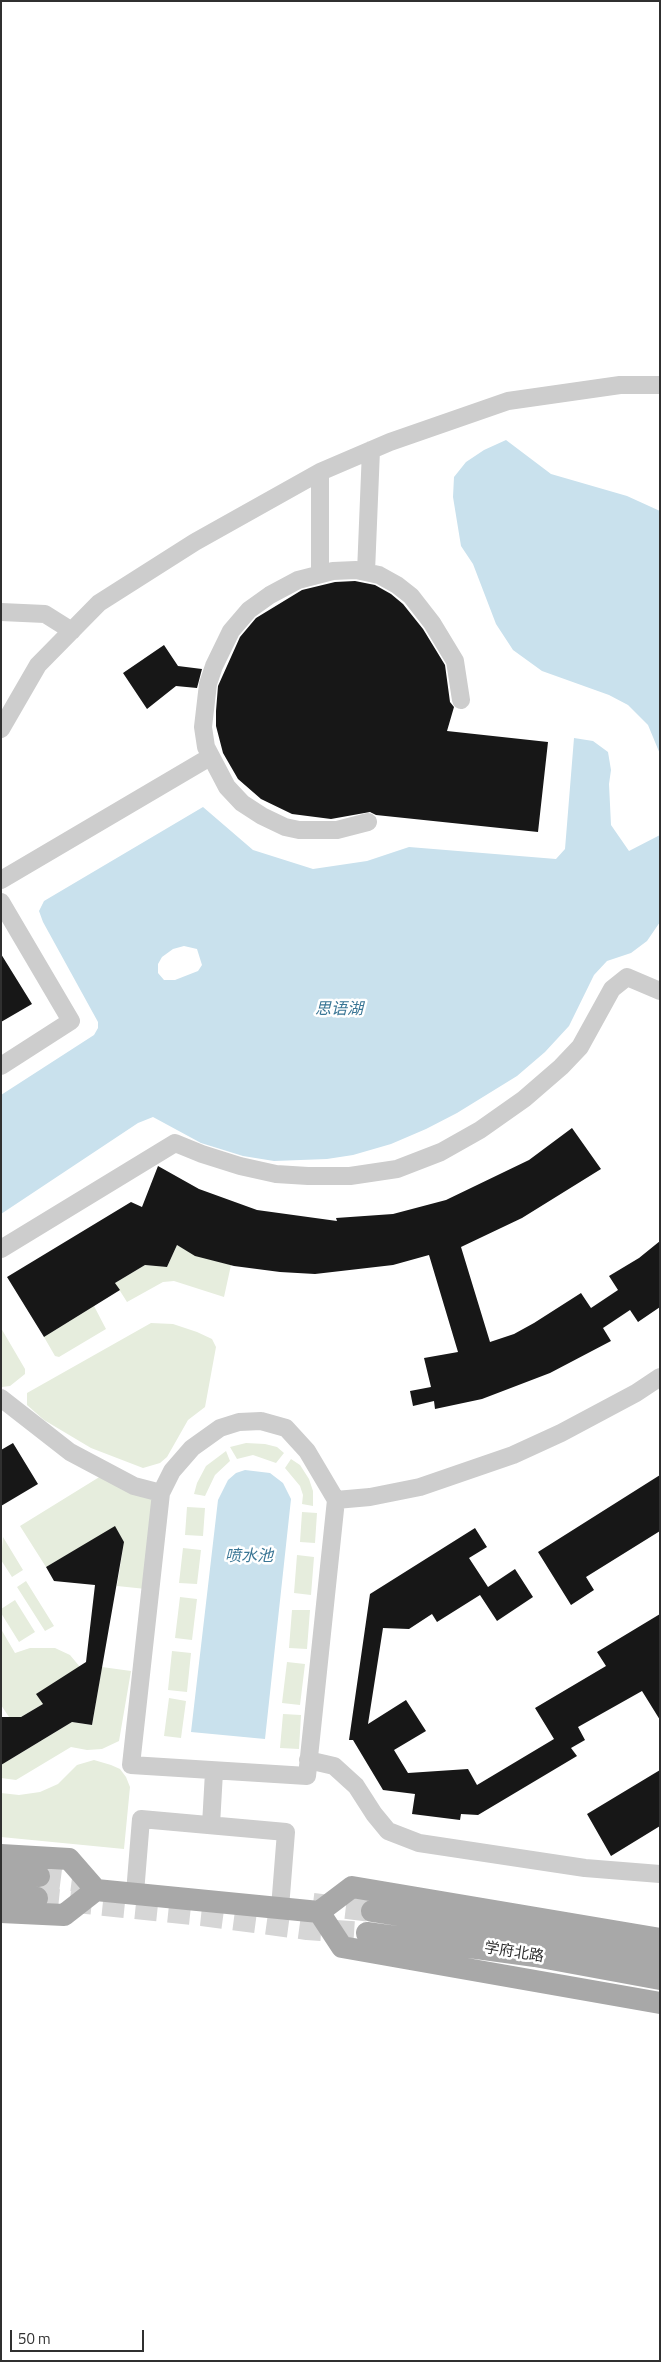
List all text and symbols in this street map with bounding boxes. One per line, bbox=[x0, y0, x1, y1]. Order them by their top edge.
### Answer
water label: 思语湖 bbox=[315, 1000, 363, 1020]
water label: 喷水池 bbox=[225, 1547, 273, 1567]
street label: 学府北路 bbox=[483, 1939, 545, 1967]
scale bar bbox=[12, 2320, 146, 2352]
text: 50 m bbox=[18, 2327, 51, 2350]

